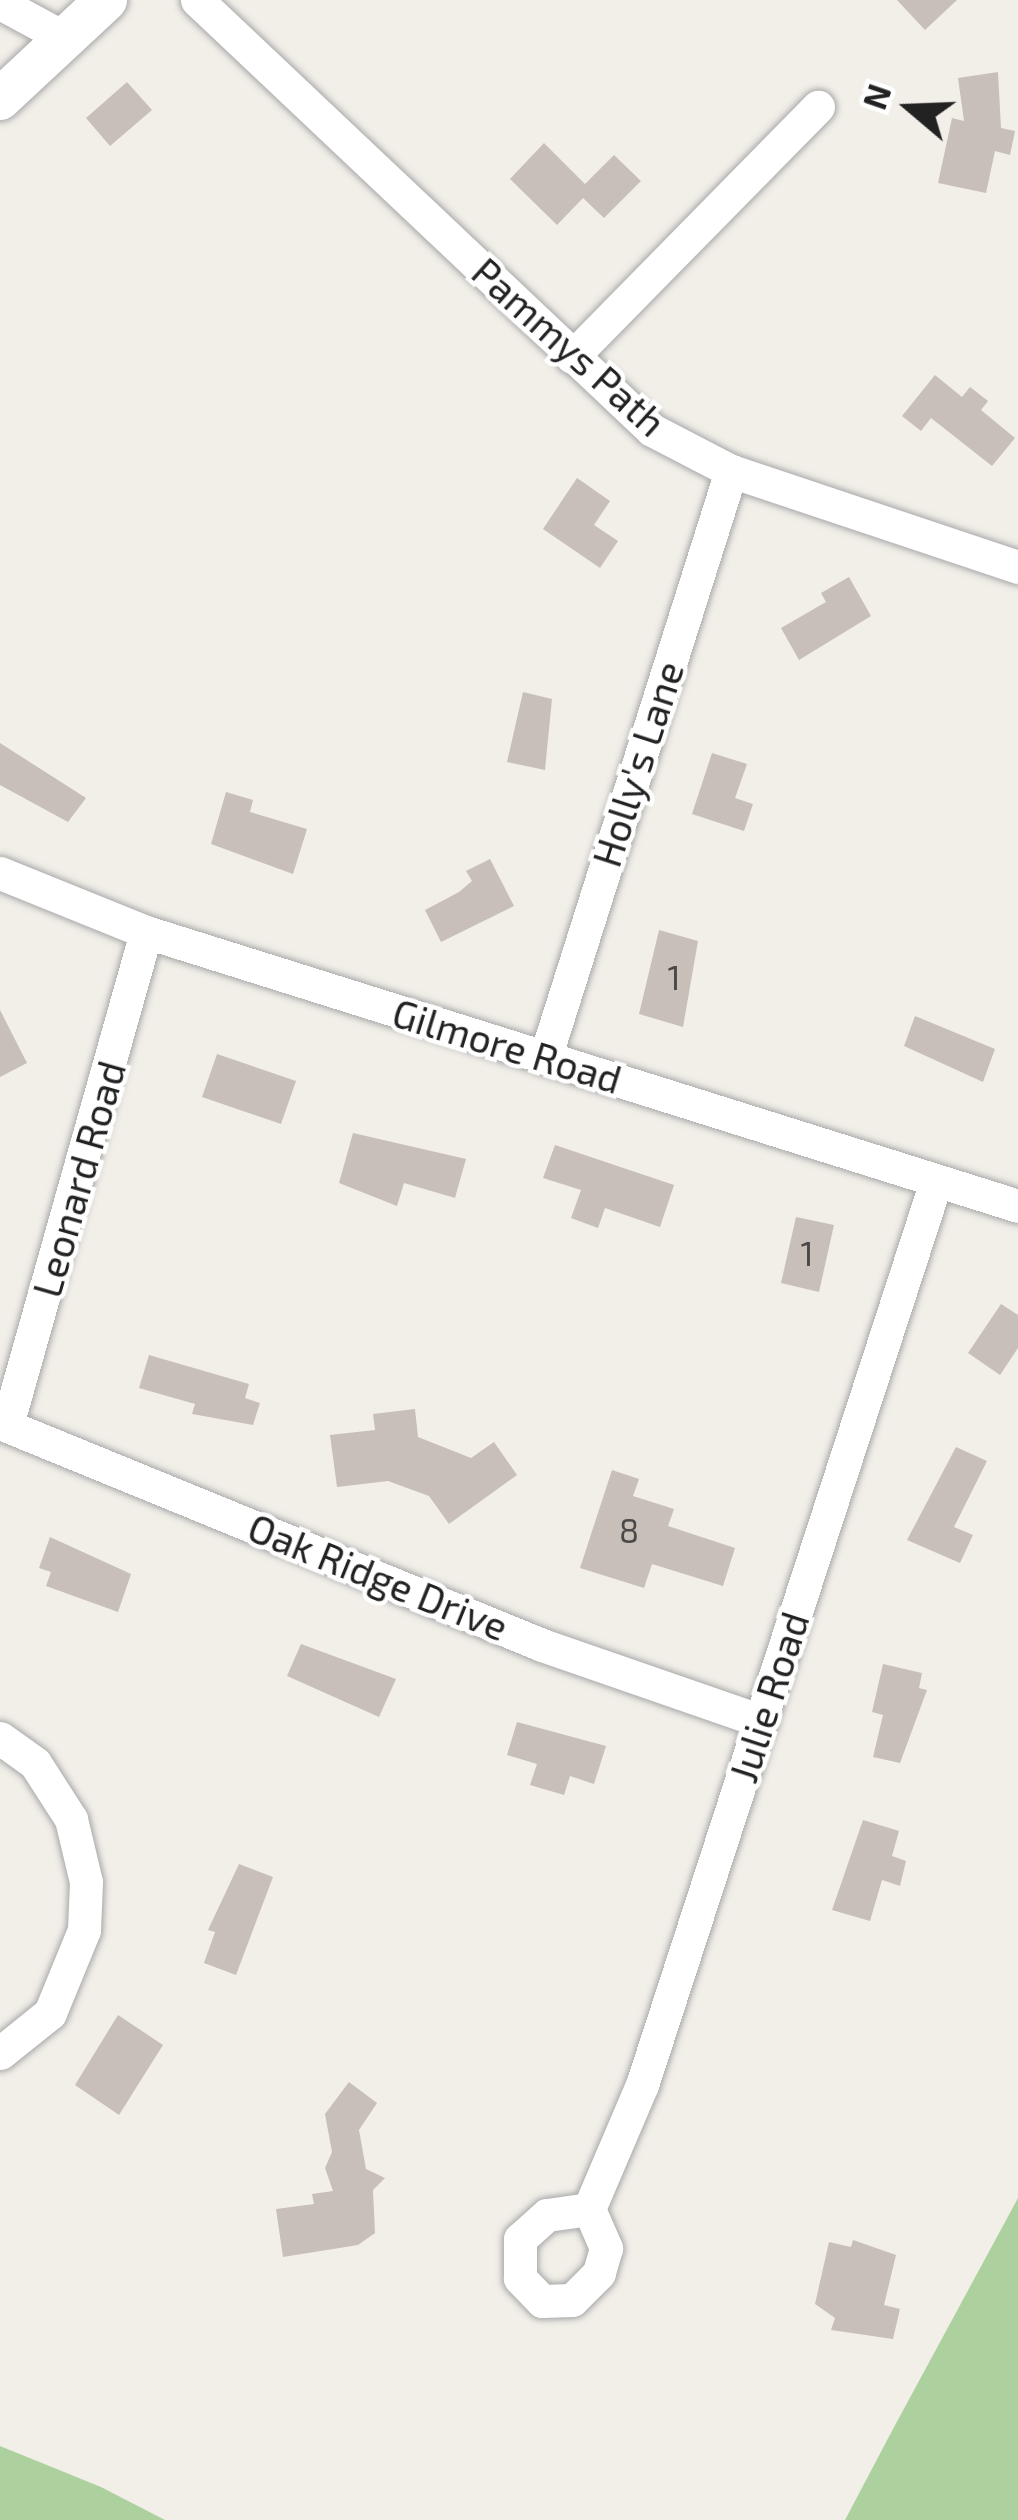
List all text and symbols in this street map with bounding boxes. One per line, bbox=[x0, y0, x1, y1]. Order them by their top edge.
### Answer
north arrow bbox=[850, 48, 970, 168]
text: N bbox=[853, 79, 899, 114]
street label: Pammys Path bbox=[463, 248, 675, 446]
street label: Holly's Lane bbox=[583, 656, 693, 872]
house number: 1 bbox=[667, 958, 681, 998]
street label: Gilmore Road bbox=[387, 989, 627, 1103]
street label: Leonard Road bbox=[23, 1056, 135, 1302]
house number: 1 bbox=[800, 1234, 814, 1274]
street label: Oak Ridge Drive bbox=[241, 1504, 515, 1650]
house number: 8 bbox=[619, 1511, 639, 1551]
street label: Julie Road bbox=[720, 1606, 818, 1788]

